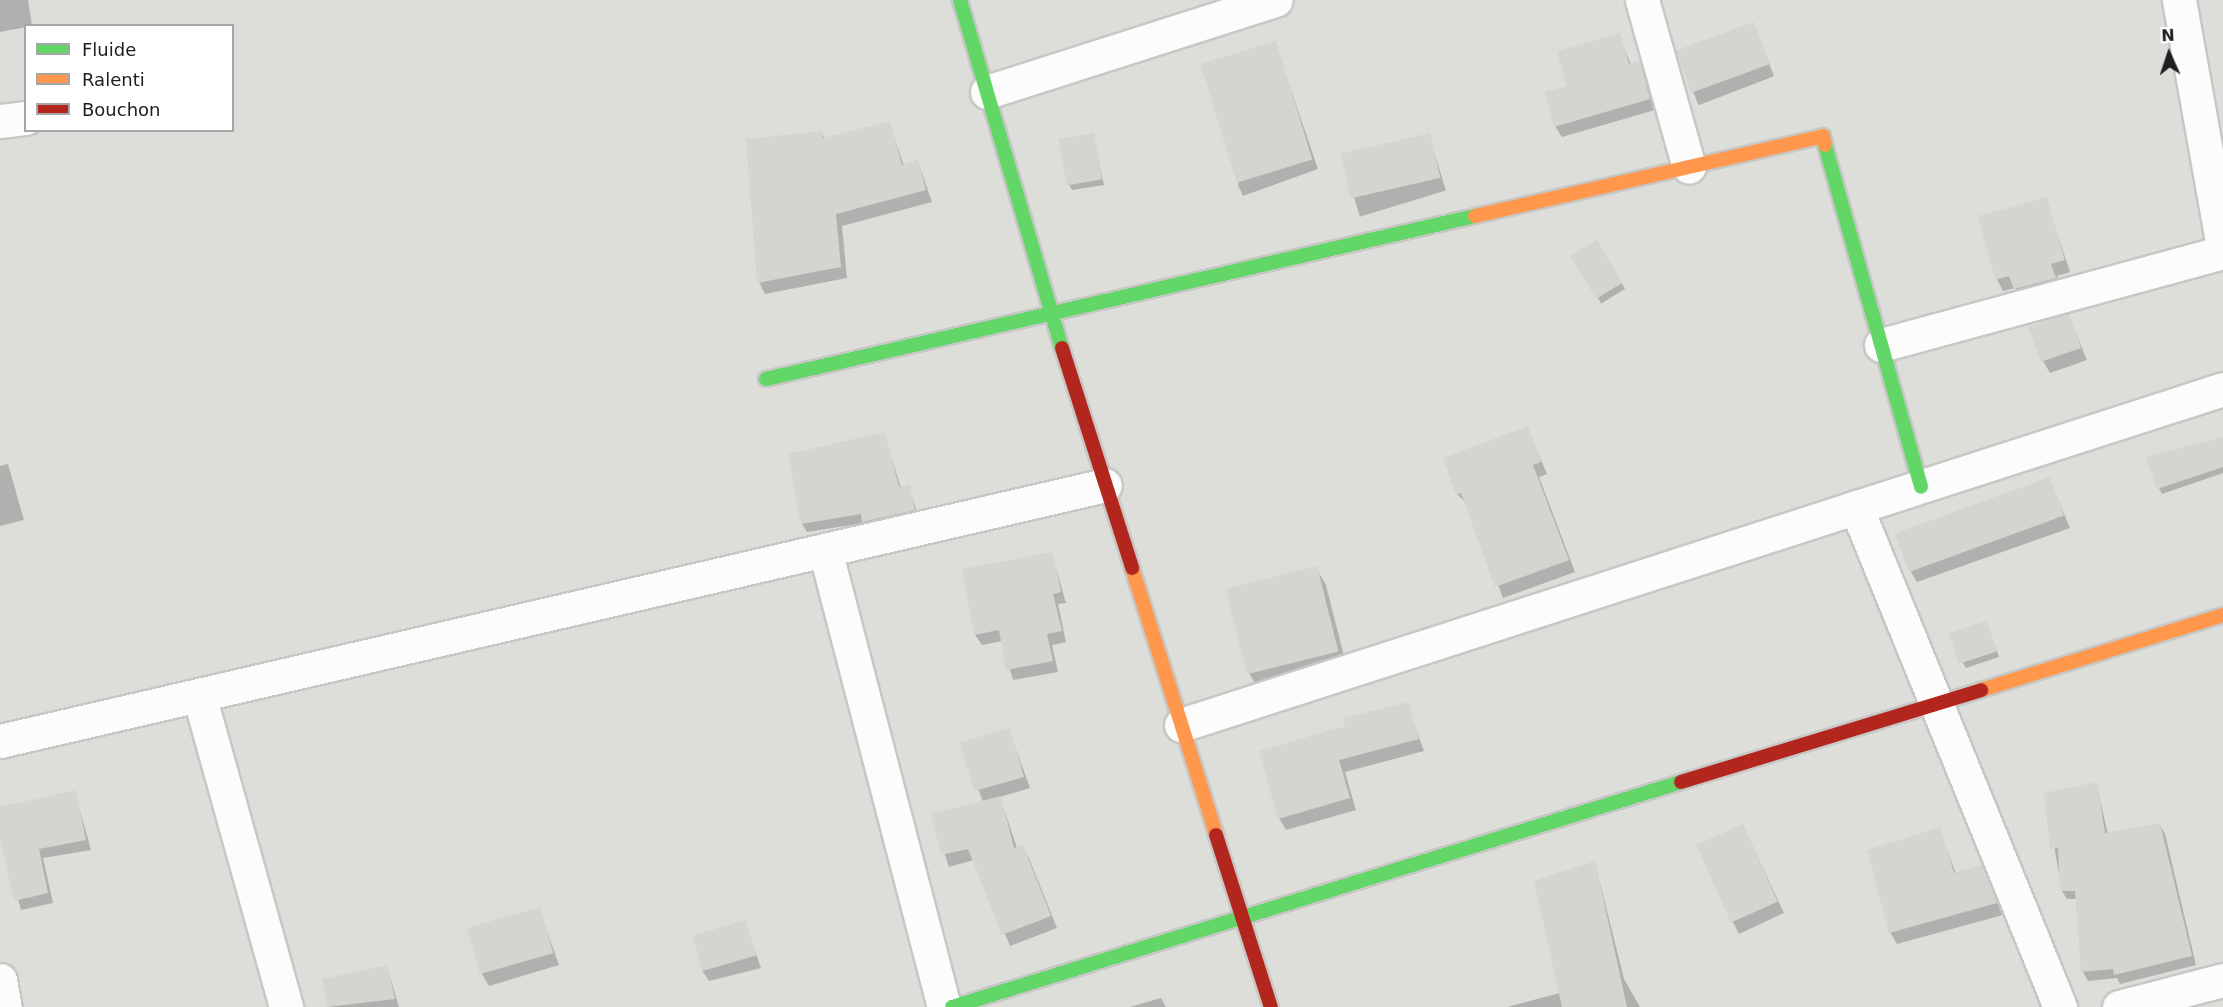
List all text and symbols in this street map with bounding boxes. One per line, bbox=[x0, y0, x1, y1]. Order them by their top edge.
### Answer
legend bbox=[24, 24, 234, 132]
north arrow bbox=[2139, 24, 2199, 84]
text: N bbox=[2161, 26, 2175, 45]
text: Fluide bbox=[82, 39, 136, 60]
text: Ralenti bbox=[82, 69, 145, 90]
text: Bouchon bbox=[82, 99, 161, 120]

